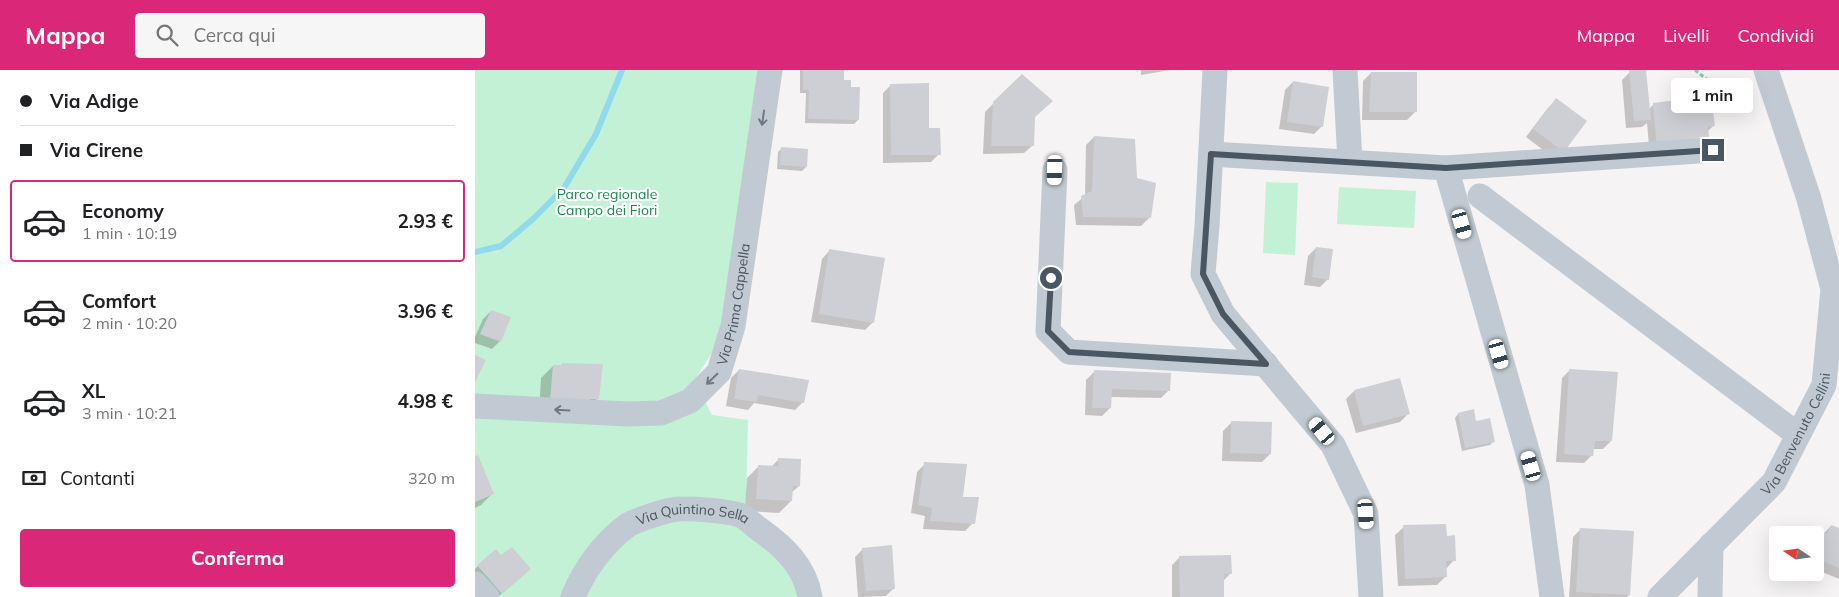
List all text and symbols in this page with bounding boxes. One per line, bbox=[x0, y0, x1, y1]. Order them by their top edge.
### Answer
search box bbox=[135, 13, 485, 58]
text: Mappa bbox=[25, 20, 105, 50]
icon: search bbox=[153, 21, 181, 49]
text: Cerca qui bbox=[193, 23, 275, 47]
text: Mappa bbox=[1577, 24, 1635, 47]
text: Livelli bbox=[1663, 24, 1709, 47]
text: Condividi bbox=[1737, 24, 1814, 47]
callout: 1 min bbox=[1672, 78, 1754, 112]
text: 1 min bbox=[1691, 85, 1733, 105]
text: Via Adige bbox=[50, 89, 139, 113]
one-way arrow bbox=[758, 110, 768, 126]
text: Via Cirene bbox=[50, 138, 143, 162]
route end bbox=[1702, 139, 1724, 161]
car bbox=[1046, 155, 1063, 185]
park label: Parco regionale Campo dei Fiori bbox=[557, 185, 657, 219]
icon: car bbox=[22, 199, 67, 244]
text: Economy bbox=[82, 199, 164, 223]
car bbox=[1450, 208, 1473, 240]
text: 2.93 € bbox=[397, 209, 453, 233]
text: 1 min · 10:19 bbox=[82, 223, 177, 243]
street label: Via Prima Cappella bbox=[712, 242, 754, 368]
route start bbox=[1040, 267, 1062, 289]
icon: car bbox=[22, 289, 67, 334]
text: Comfort bbox=[82, 289, 156, 313]
text: 3.96 € bbox=[397, 299, 453, 323]
text: 2 min · 10:20 bbox=[82, 313, 177, 333]
car bbox=[1487, 338, 1510, 370]
street label: Via Benvenuto Cellini bbox=[1757, 372, 1834, 499]
one-way arrow bbox=[706, 373, 719, 385]
icon: car bbox=[22, 379, 67, 424]
text: XL bbox=[82, 379, 105, 403]
text: 4.98 € bbox=[397, 389, 453, 413]
text: 3 min · 10:21 bbox=[82, 403, 177, 423]
one-way arrow bbox=[554, 406, 570, 415]
car bbox=[1306, 415, 1337, 447]
car bbox=[1519, 450, 1542, 482]
icon: cash bbox=[20, 464, 48, 492]
text: Contanti bbox=[60, 466, 135, 490]
text: 320 m bbox=[408, 468, 455, 488]
car bbox=[1357, 499, 1374, 529]
street label: Via Quintino Sella bbox=[634, 500, 753, 529]
north arrow bbox=[1769, 526, 1824, 581]
map controls bbox=[1769, 526, 1824, 581]
button: Conferma bbox=[20, 529, 455, 587]

